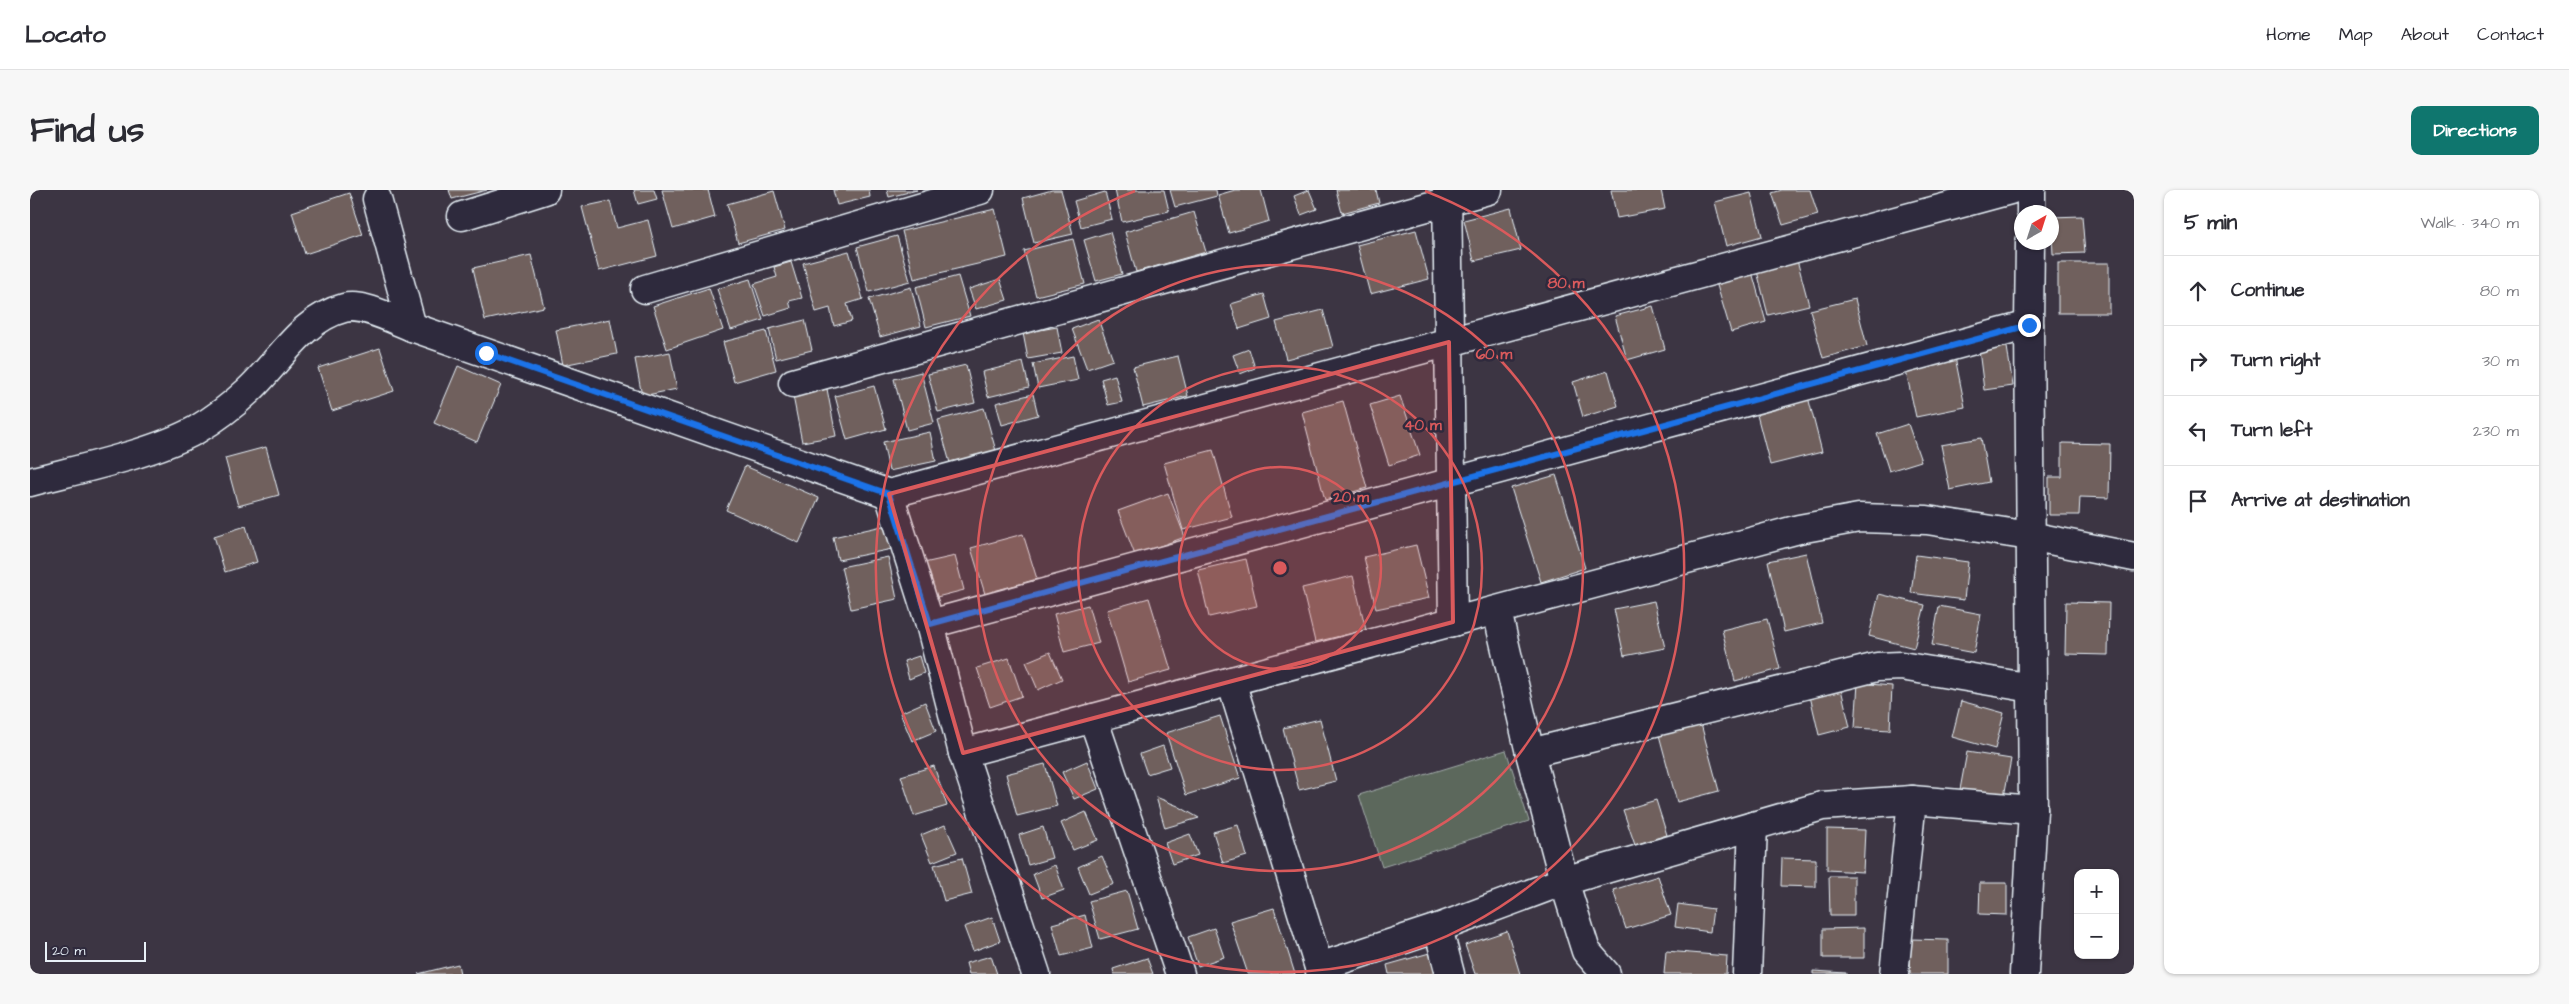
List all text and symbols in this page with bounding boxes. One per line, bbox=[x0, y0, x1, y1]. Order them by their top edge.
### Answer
text: Locato bbox=[25, 18, 106, 52]
text: Home bbox=[2266, 22, 2311, 47]
text: Map bbox=[2339, 22, 2373, 47]
text: About bbox=[2401, 22, 2449, 47]
text: Contact bbox=[2477, 22, 2544, 47]
text: Find us bbox=[30, 106, 144, 155]
button: Directions bbox=[2411, 106, 2539, 155]
north arrow bbox=[2014, 205, 2059, 250]
text: 5 min bbox=[2184, 208, 2237, 237]
text: Walk · 340 m bbox=[2420, 212, 2519, 234]
text: 80 m bbox=[1548, 273, 1585, 294]
icon: ahead bbox=[2184, 277, 2212, 305]
text: Continue bbox=[2231, 277, 2305, 304]
text: 80 m bbox=[2480, 280, 2519, 302]
route end bbox=[2018, 314, 2041, 337]
route start bbox=[475, 342, 498, 365]
text: 60 m bbox=[1476, 344, 1513, 365]
icon: right bbox=[2184, 347, 2212, 375]
text: Turn right bbox=[2231, 347, 2320, 374]
text: 30 m bbox=[2482, 350, 2519, 372]
text: 40 m bbox=[1404, 415, 1442, 436]
icon: left bbox=[2184, 417, 2212, 445]
text: Turn left bbox=[2231, 417, 2312, 444]
text: 230 m bbox=[2473, 420, 2519, 442]
text: 20 m bbox=[1332, 487, 1369, 508]
icon: arrive bbox=[2184, 487, 2212, 515]
text: Arrive at destination bbox=[2231, 487, 2410, 514]
centre of rings bbox=[1271, 559, 1289, 577]
map controls bbox=[2074, 869, 2119, 959]
button: + bbox=[2074, 869, 2119, 914]
button: − bbox=[2074, 914, 2119, 959]
scale bar bbox=[45, 939, 146, 962]
text: 20 m bbox=[52, 941, 85, 961]

